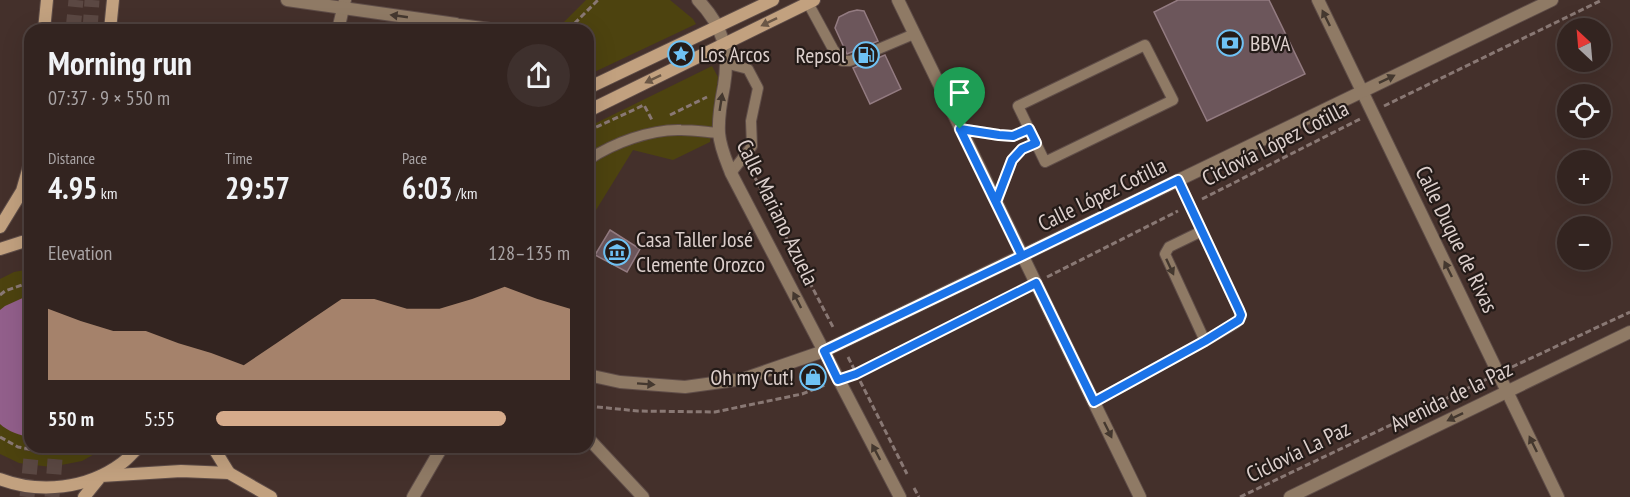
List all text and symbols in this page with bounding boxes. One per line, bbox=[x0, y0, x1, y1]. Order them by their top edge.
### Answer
one-way arrow bbox=[1322, 9, 1331, 26]
one-way arrow bbox=[390, 11, 409, 20]
one-way arrow bbox=[761, 17, 778, 26]
north arrow bbox=[1557, 18, 1611, 72]
map controls bbox=[1557, 18, 1611, 270]
bank icon: BBVA bbox=[1215, 28, 1245, 58]
place label: BBVA bbox=[1250, 29, 1291, 57]
place icon: Los Arcos bbox=[666, 39, 696, 69]
place label: Los Arcos bbox=[700, 40, 770, 68]
fuel station icon: Repsol bbox=[851, 40, 881, 70]
text: Morning run bbox=[48, 41, 192, 84]
place label: Repsol bbox=[796, 41, 847, 69]
button: share bbox=[507, 44, 570, 107]
pin bbox=[934, 67, 985, 129]
one-way arrow bbox=[645, 74, 662, 83]
one-way arrow bbox=[1378, 75, 1395, 84]
icon: arrive bbox=[943, 76, 976, 109]
button: locate bbox=[1557, 84, 1611, 138]
text: 07:37 · 9 × 550 m bbox=[48, 85, 170, 111]
one-way arrow bbox=[717, 92, 726, 111]
street label: Ciclovía López Cotilla bbox=[1197, 94, 1353, 192]
street label: Calle Mariano Azuela bbox=[731, 135, 825, 289]
text: Distance bbox=[48, 148, 95, 168]
text: Time bbox=[225, 148, 253, 168]
text: Pace bbox=[402, 148, 427, 168]
button: + bbox=[1557, 150, 1611, 204]
street label: Calle López Cotilla bbox=[1033, 151, 1171, 237]
street label: Calle Duque de Rivas bbox=[1409, 161, 1505, 317]
text: 4.95 bbox=[48, 168, 97, 207]
text: 29:57 bbox=[225, 168, 290, 207]
text: 6:03 bbox=[402, 168, 453, 207]
text: km bbox=[97, 183, 117, 203]
text: /km bbox=[453, 183, 477, 203]
button: − bbox=[1557, 216, 1611, 270]
place label: Casa Taller José Clemente Orozco bbox=[636, 225, 765, 278]
museum icon: Casa Taller José Clemente Orozco bbox=[602, 237, 632, 267]
text: Elevation bbox=[48, 240, 112, 266]
text: 128–135 m bbox=[488, 240, 570, 266]
one-way arrow bbox=[1165, 258, 1175, 276]
one-way arrow bbox=[1443, 260, 1452, 277]
one-way arrow bbox=[792, 291, 801, 308]
street label: Avenida de la Paz bbox=[1385, 354, 1517, 438]
shop icon: Oh my Cut! bbox=[798, 362, 828, 392]
place label: Oh my Cut! bbox=[710, 363, 794, 391]
one-way arrow bbox=[636, 379, 655, 388]
text: 550 m bbox=[48, 406, 94, 432]
text: 5:55 bbox=[144, 406, 175, 432]
one-way arrow bbox=[1446, 413, 1463, 422]
street label: Ciclovía La Paz bbox=[1241, 414, 1355, 488]
one-way arrow bbox=[1102, 421, 1112, 439]
one-way arrow bbox=[1528, 436, 1537, 453]
one-way arrow bbox=[871, 443, 881, 460]

